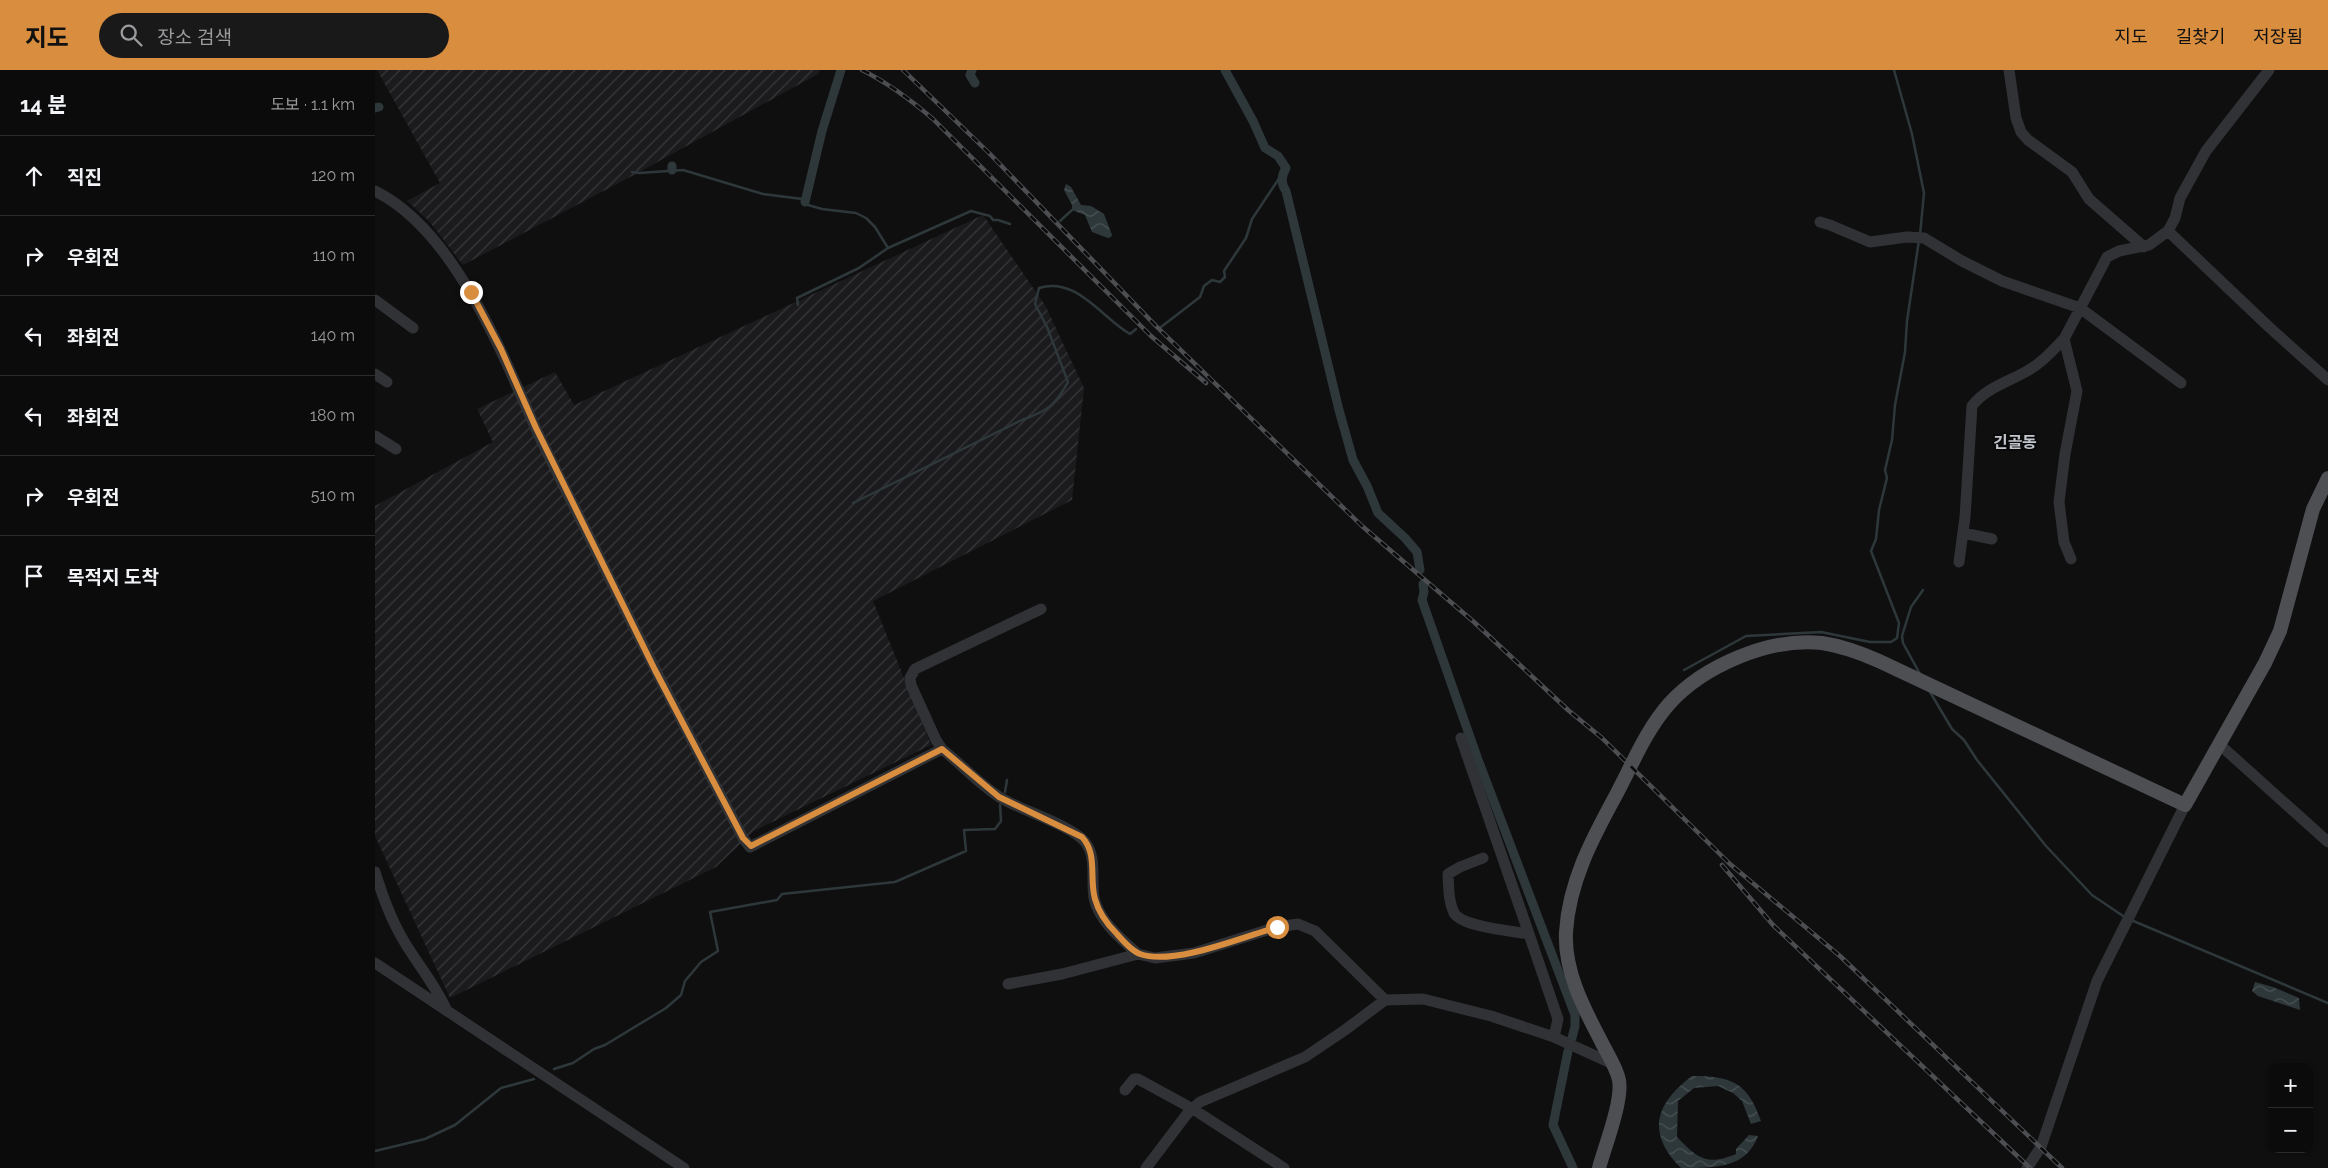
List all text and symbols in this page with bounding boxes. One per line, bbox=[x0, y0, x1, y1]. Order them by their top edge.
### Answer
search box bbox=[99, 13, 449, 58]
icon: search bbox=[117, 21, 145, 49]
text: 지도 bbox=[25, 23, 69, 52]
text: 장소 검색 bbox=[157, 26, 232, 48]
text: 지도 bbox=[2115, 26, 2148, 47]
text: 길찾기 bbox=[2176, 26, 2225, 47]
text: 저장됨 bbox=[2253, 26, 2303, 47]
text: 14 분 bbox=[20, 92, 67, 117]
text: 도보 · 1.1 km bbox=[270, 95, 355, 114]
icon: ahead bbox=[20, 162, 48, 190]
text: 직진 bbox=[67, 166, 102, 188]
text: 120 m bbox=[311, 166, 355, 185]
icon: right bbox=[20, 242, 48, 270]
text: 우회전 bbox=[67, 246, 119, 268]
text: 110 m bbox=[313, 246, 355, 265]
route end bbox=[460, 281, 483, 304]
icon: left bbox=[20, 322, 48, 350]
text: 좌회전 bbox=[67, 326, 119, 348]
text: 140 m bbox=[311, 326, 355, 345]
icon: left bbox=[20, 402, 48, 430]
text: 좌회전 bbox=[67, 406, 119, 428]
text: 180 m bbox=[310, 406, 355, 425]
district label: 긴골동 bbox=[1993, 433, 2037, 452]
icon: right bbox=[20, 482, 48, 510]
text: 우회전 bbox=[67, 486, 119, 508]
text: 510 m bbox=[311, 486, 355, 505]
icon: arrive bbox=[20, 562, 48, 590]
text: 목적지 도착 bbox=[67, 566, 159, 588]
route start bbox=[1266, 916, 1289, 939]
map controls bbox=[2268, 1063, 2313, 1153]
button: + bbox=[2268, 1063, 2313, 1108]
button: − bbox=[2268, 1108, 2313, 1153]

